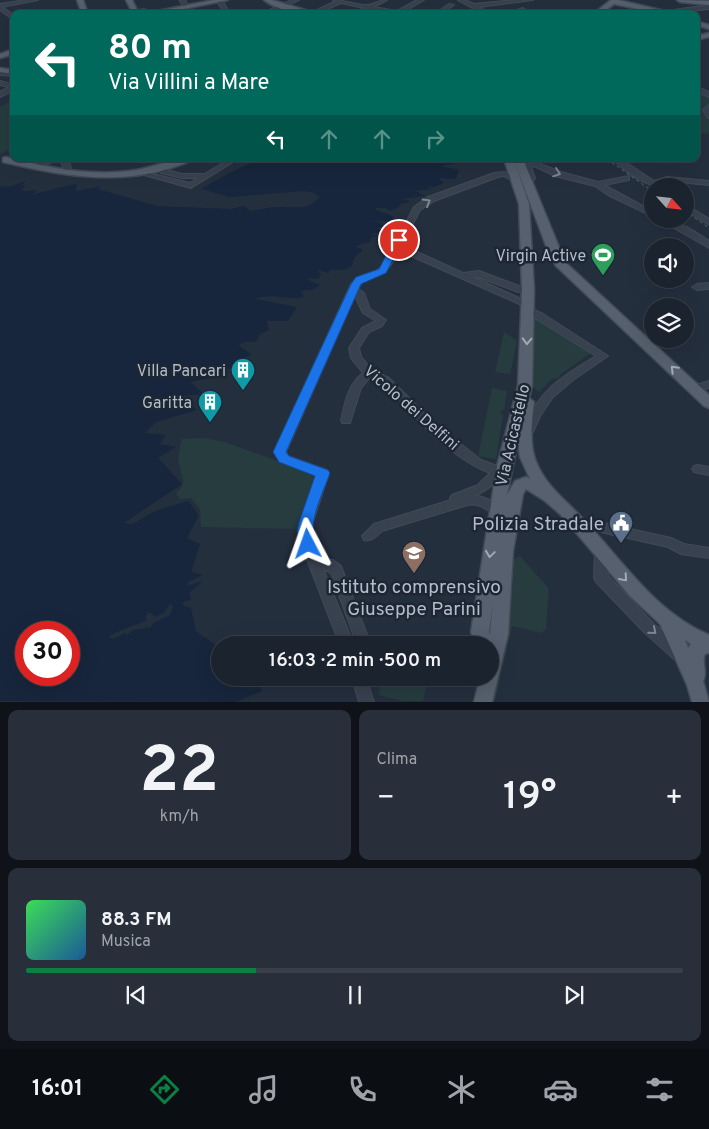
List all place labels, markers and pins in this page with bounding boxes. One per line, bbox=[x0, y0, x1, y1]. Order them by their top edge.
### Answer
pin bbox=[378, 219, 420, 261]
sports icon: Virgin Active bbox=[590, 242, 616, 276]
place label: Virgin Active bbox=[495, 247, 586, 267]
building icon: Villa Pancari bbox=[230, 357, 256, 391]
place label: Villa Pancari bbox=[137, 362, 226, 382]
building icon: Garitta bbox=[197, 389, 223, 423]
place label: Garitta bbox=[142, 394, 192, 414]
public building icon: Polizia Stradale bbox=[608, 510, 634, 544]
place label: Polizia Stradale bbox=[472, 513, 604, 537]
school or university icon: Istituto comprensivo Giuseppe Parini bbox=[401, 540, 427, 574]
place label: Istituto comprensivo Giuseppe Parini bbox=[327, 576, 501, 622]

